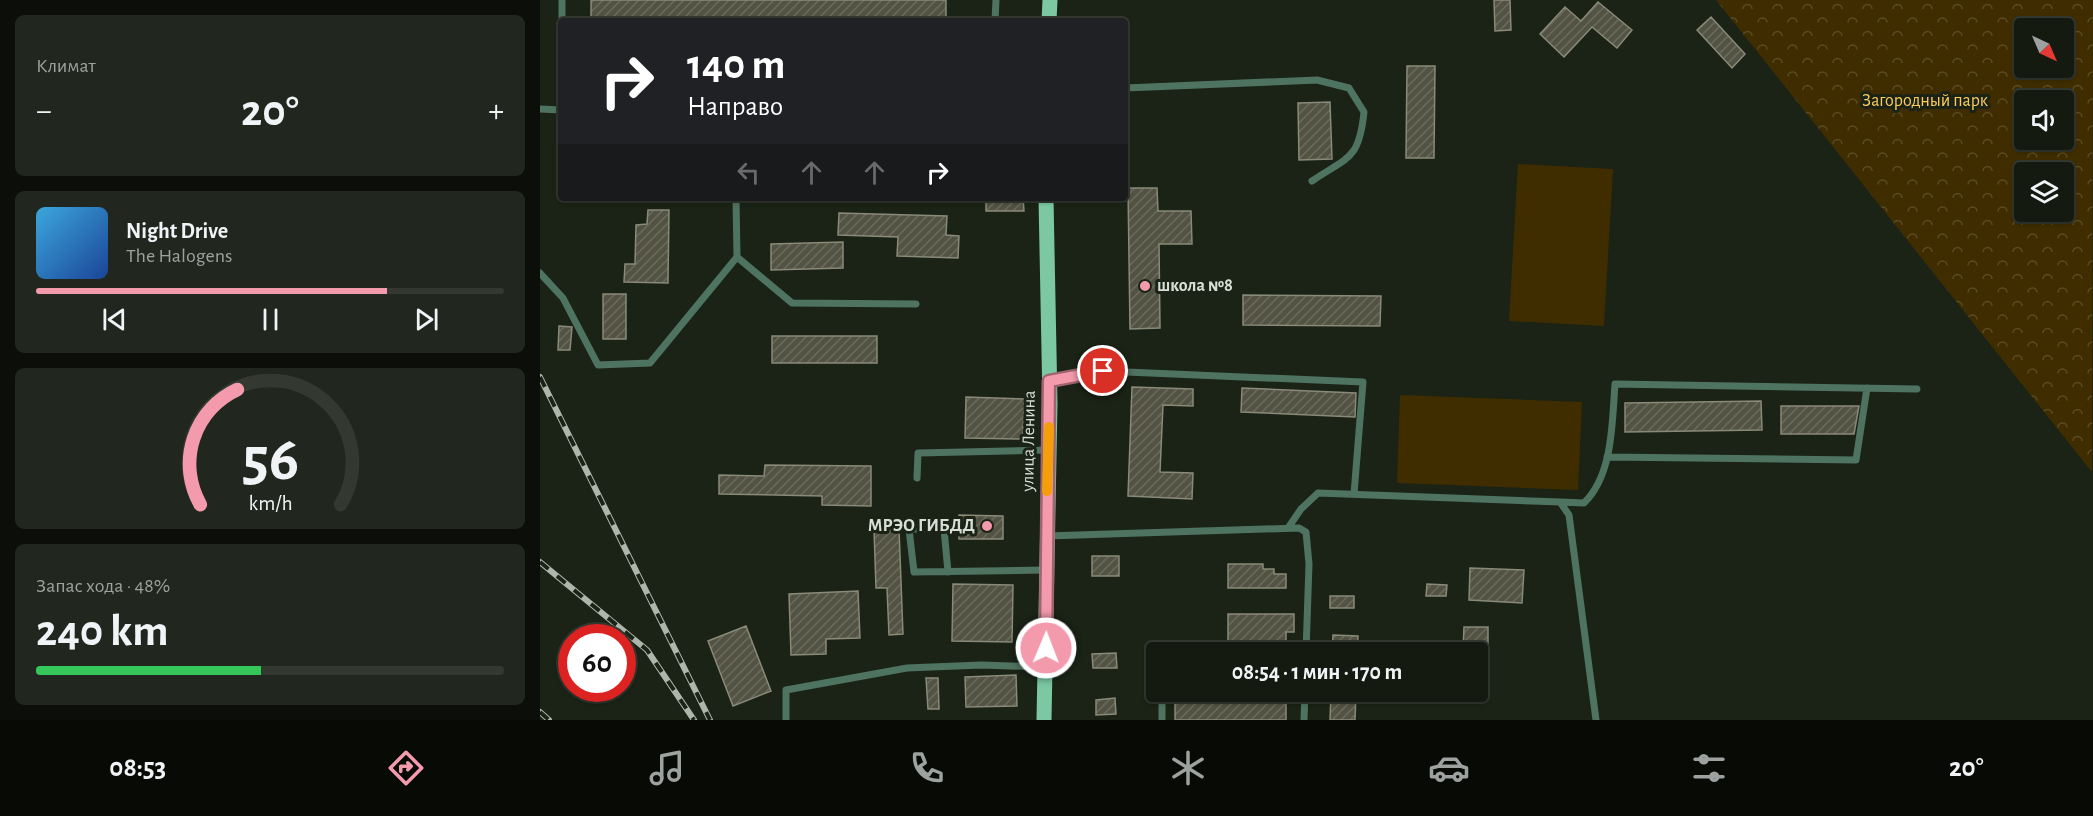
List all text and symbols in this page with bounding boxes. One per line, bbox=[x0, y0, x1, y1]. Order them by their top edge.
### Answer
north arrow bbox=[2014, 18, 2074, 78]
map controls bbox=[2014, 18, 2074, 222]
icon: right bbox=[588, 42, 666, 120]
text: 140 m bbox=[687, 44, 785, 86]
text: Климат bbox=[36, 56, 96, 76]
text: 20° bbox=[241, 89, 299, 134]
button: sound bbox=[2014, 90, 2074, 150]
park label: Загородный парк bbox=[1862, 92, 1989, 110]
text: Направо bbox=[687, 93, 783, 120]
text: − bbox=[36, 95, 52, 128]
text: + bbox=[488, 95, 504, 128]
icon: left bbox=[732, 156, 765, 189]
icon: ahead bbox=[795, 156, 828, 189]
icon: ahead bbox=[858, 156, 891, 189]
icon: right bbox=[921, 156, 954, 189]
button: layers bbox=[2014, 162, 2074, 222]
text: Night Drive bbox=[126, 220, 228, 242]
text: The Halogens bbox=[126, 246, 232, 266]
place label: школа №8 bbox=[1157, 277, 1233, 295]
marker: школа №8 bbox=[1138, 279, 1152, 293]
icon: previous bbox=[98, 303, 131, 336]
icon: pause bbox=[254, 303, 287, 336]
icon: next bbox=[410, 303, 443, 336]
pin bbox=[1077, 345, 1128, 396]
icon: arrive bbox=[1086, 354, 1119, 387]
street label: улица Ленина bbox=[1019, 390, 1039, 493]
text: 56 bbox=[241, 429, 299, 491]
text: km/h bbox=[248, 494, 292, 515]
place label: МРЭО ГИБДД bbox=[868, 517, 975, 535]
marker: МРЭО ГИБДД bbox=[980, 519, 994, 533]
text: Запас хода · 48% bbox=[36, 576, 170, 596]
text: 240 km bbox=[36, 609, 169, 654]
position arrow bbox=[1014, 616, 1078, 680]
speed limit sign: 60 bbox=[558, 624, 636, 702]
text: 08:54 · 1 мин · 170 m bbox=[1232, 661, 1402, 683]
icon: directions bbox=[385, 747, 427, 789]
icon: music bbox=[646, 747, 688, 789]
icon: phone bbox=[906, 747, 948, 789]
icon: climate bbox=[1167, 747, 1209, 789]
icon: car bbox=[1428, 747, 1470, 789]
icon: filters bbox=[1688, 747, 1730, 789]
text: 08:53 bbox=[109, 754, 166, 781]
text: 20° bbox=[1949, 754, 1984, 781]

